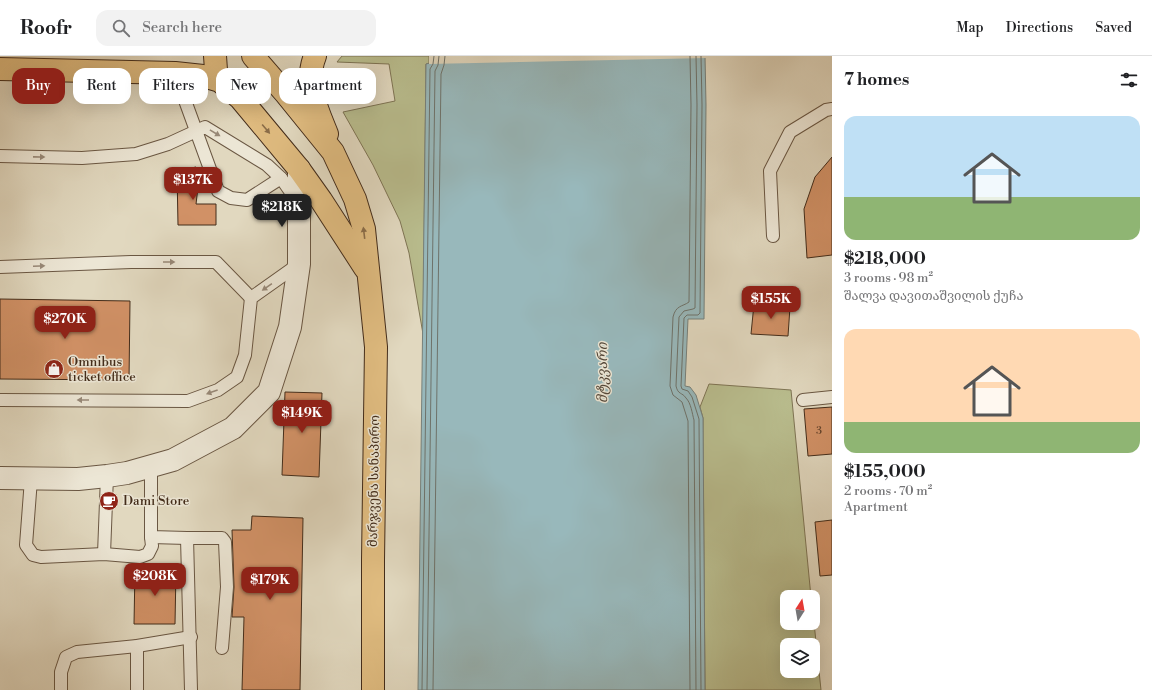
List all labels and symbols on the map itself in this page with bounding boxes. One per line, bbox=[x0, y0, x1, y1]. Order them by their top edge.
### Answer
one-way arrow bbox=[262, 124, 271, 134]
one-way arrow bbox=[210, 129, 220, 137]
one-way arrow bbox=[33, 154, 46, 160]
pin: $137K bbox=[165, 167, 221, 201]
pin: $218K bbox=[254, 194, 310, 228]
one-way arrow bbox=[361, 227, 367, 239]
one-way arrow bbox=[163, 259, 176, 265]
one-way arrow bbox=[33, 263, 46, 269]
one-way arrow bbox=[261, 283, 272, 291]
pin: $155K bbox=[743, 286, 799, 320]
pin: $270K bbox=[37, 306, 93, 340]
water label: მტკვარი bbox=[594, 342, 612, 403]
place label: Omnibus ticket office bbox=[68, 354, 136, 385]
shop icon: Omnibus ticket office bbox=[43, 358, 65, 380]
one-way arrow bbox=[205, 389, 217, 395]
one-way arrow bbox=[76, 397, 89, 403]
pin: $149K bbox=[274, 400, 330, 434]
street label: მარჯვენა სანაპირო bbox=[365, 415, 383, 547]
house number: 3 bbox=[816, 424, 822, 438]
cafe icon: Dami Store bbox=[98, 490, 120, 512]
place label: Dami Store bbox=[123, 493, 190, 509]
pin: $208K bbox=[127, 563, 183, 597]
pin: $179K bbox=[242, 567, 298, 601]
north arrow bbox=[780, 590, 820, 630]

